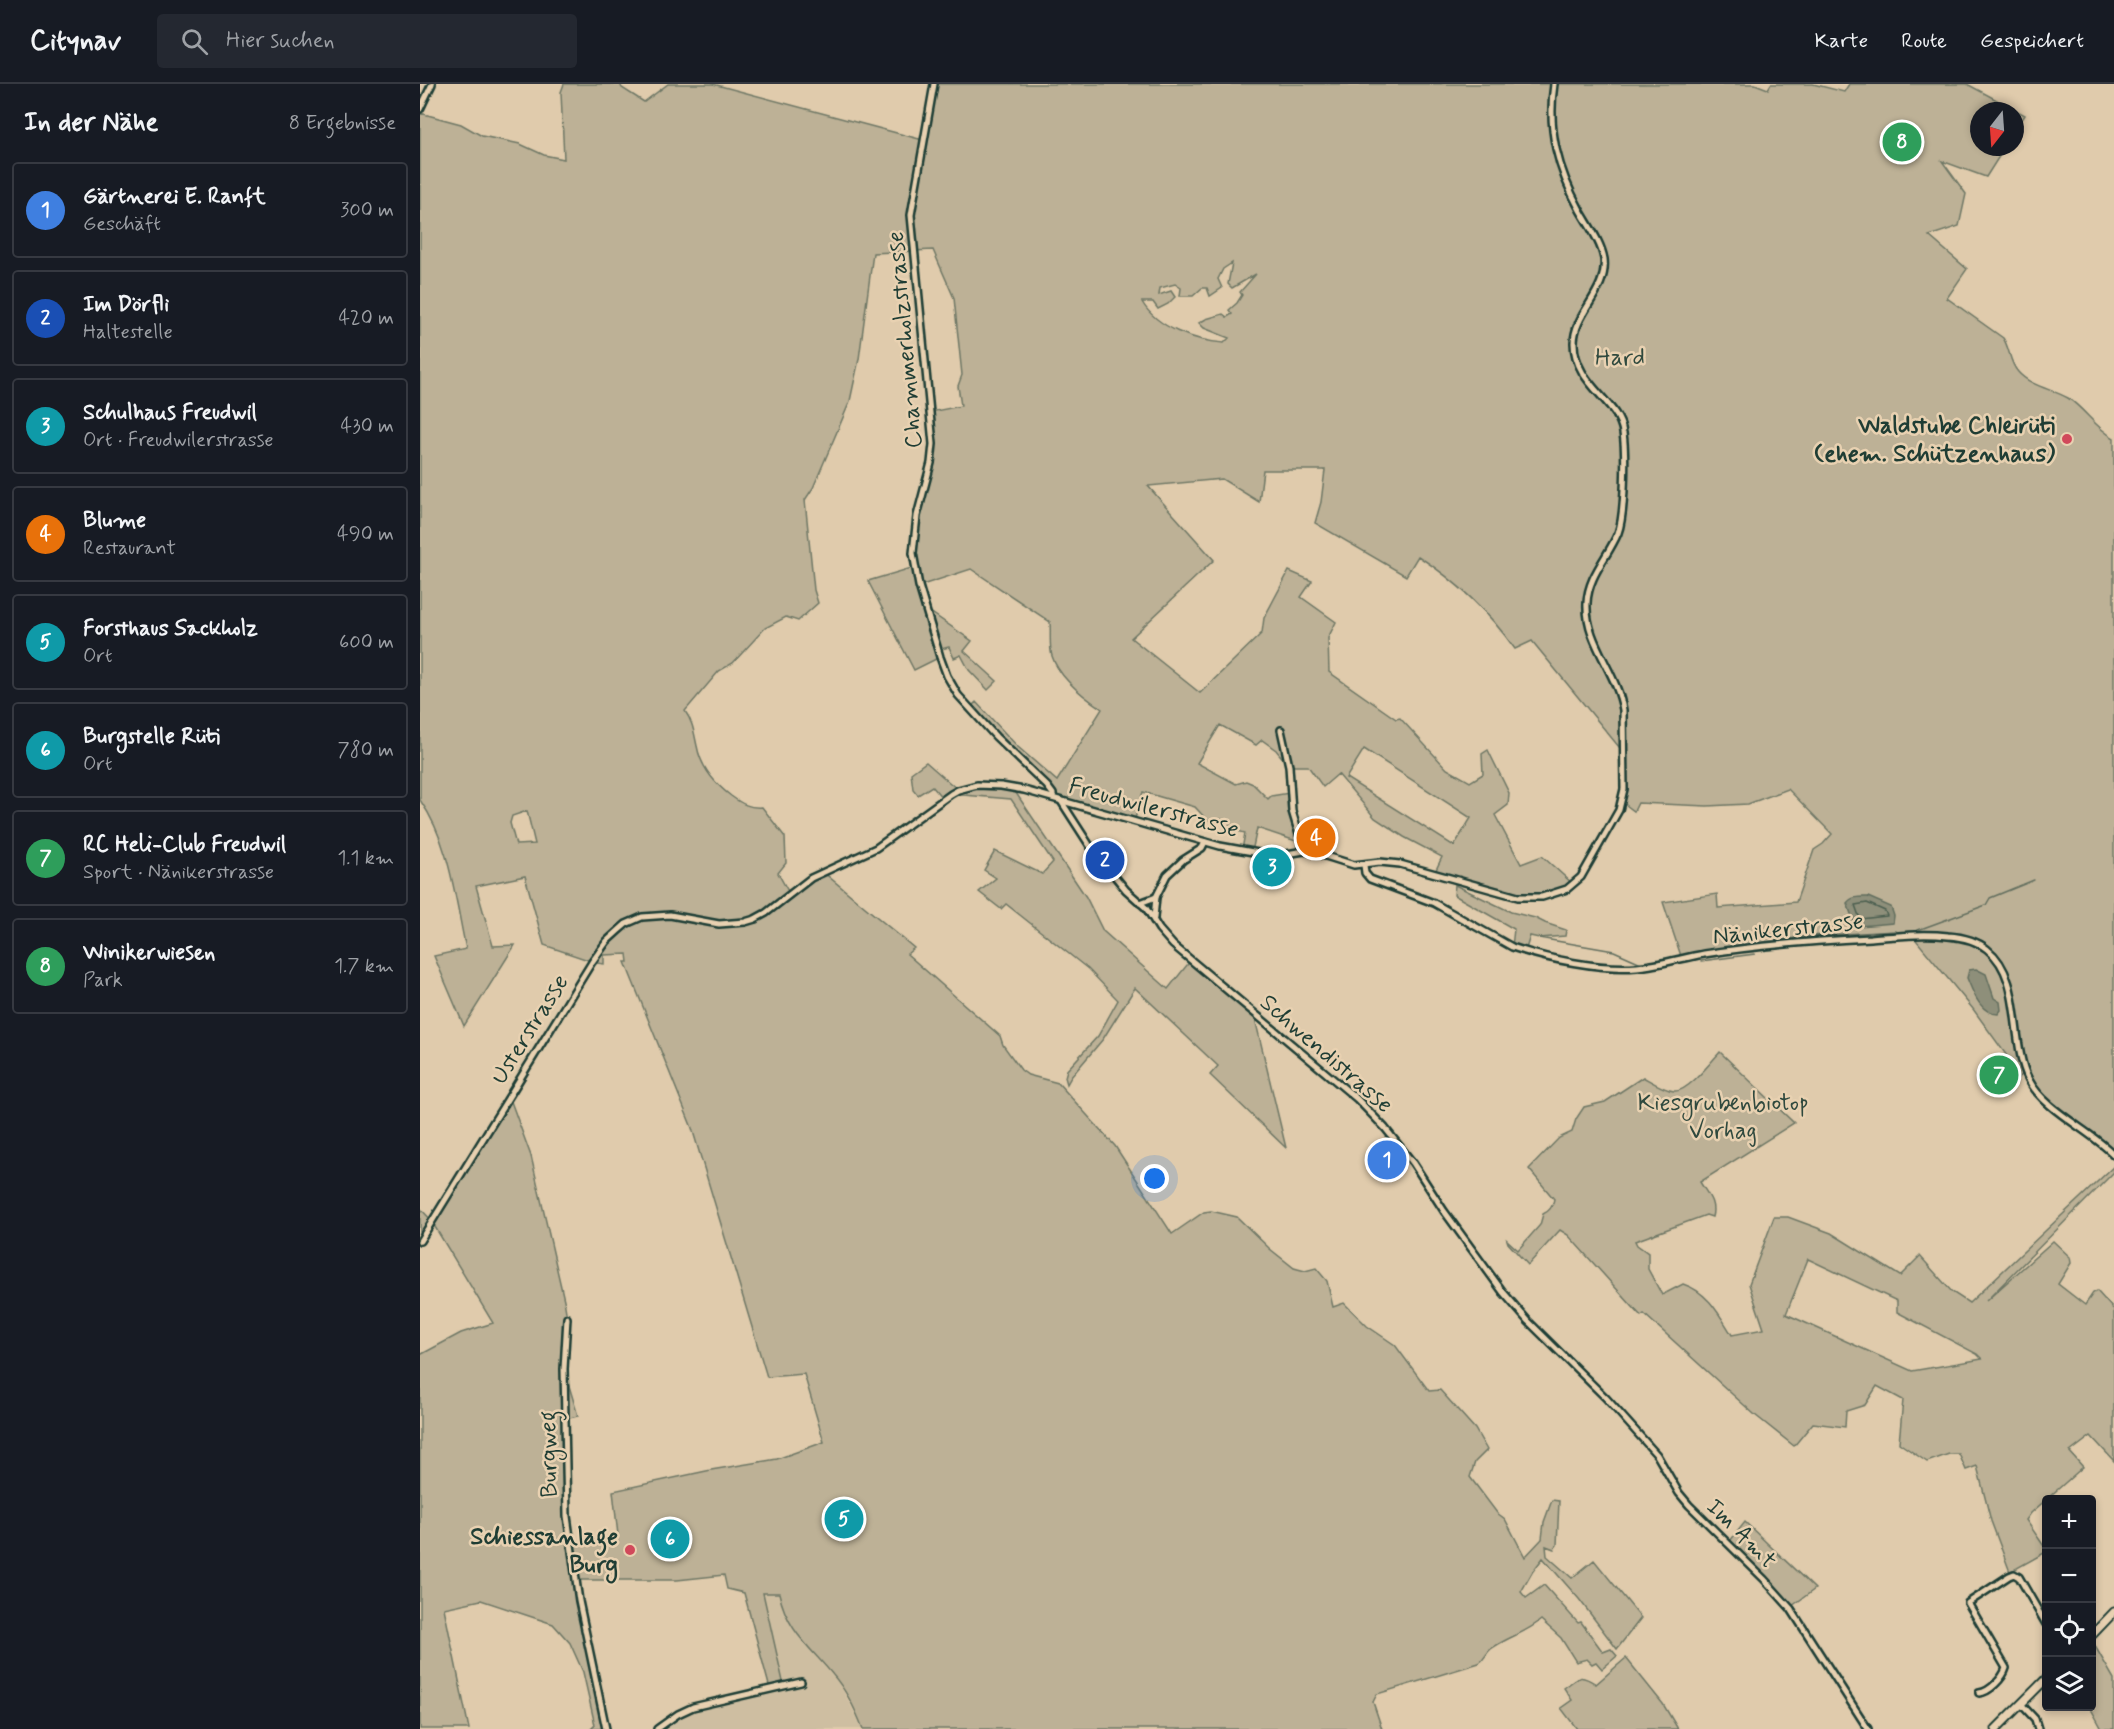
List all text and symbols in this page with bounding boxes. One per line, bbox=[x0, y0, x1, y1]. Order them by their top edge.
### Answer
search box bbox=[157, 14, 577, 68]
text: Citynav bbox=[30, 23, 121, 60]
icon: search bbox=[178, 25, 211, 58]
text: Hier suchen bbox=[226, 27, 335, 55]
text: Karte bbox=[1815, 27, 1868, 55]
text: Route bbox=[1901, 27, 1947, 55]
text: Gespeichert bbox=[1980, 27, 2084, 55]
north arrow bbox=[1970, 102, 2024, 156]
text: In der Nähe bbox=[24, 106, 158, 140]
text: 8 Ergebnisse bbox=[289, 110, 396, 137]
pin: 8 bbox=[1882, 120, 1922, 164]
text: Gärtnerei E. Ranft bbox=[83, 183, 266, 211]
text: 1 bbox=[41, 197, 50, 224]
text: 300 m bbox=[340, 197, 394, 224]
text: Geschäft bbox=[83, 211, 161, 238]
street label: Chammerholzstrasse bbox=[881, 230, 930, 450]
text: Im Dörfli bbox=[83, 291, 169, 319]
text: 2 bbox=[41, 305, 50, 332]
text: 420 m bbox=[338, 305, 394, 332]
text: Haltestelle bbox=[83, 319, 173, 346]
park label: Hard bbox=[1595, 343, 1645, 374]
text: Schulhaus Freudwil bbox=[83, 399, 257, 427]
place label: Waldstube Chleirüti (ehem. Schützenhaus) bbox=[1814, 411, 2055, 470]
text: 3 bbox=[41, 413, 50, 440]
text: 430 m bbox=[341, 413, 394, 440]
text: Ort · Freudwilerstrasse bbox=[83, 427, 274, 454]
marker: Waldstube Chleirüti (ehem. Schützenhaus) bbox=[2060, 432, 2074, 446]
text: Blume bbox=[83, 507, 146, 535]
text: 4 bbox=[40, 521, 51, 548]
text: 490 m bbox=[337, 521, 394, 548]
text: Restaurant bbox=[83, 535, 176, 562]
text: Forsthaus Sackholz bbox=[83, 615, 258, 643]
text: 5 bbox=[40, 629, 52, 656]
text: 600 m bbox=[339, 629, 394, 656]
text: Ort bbox=[83, 643, 112, 670]
text: Burgstelle Rüti bbox=[83, 723, 220, 751]
text: 6 bbox=[40, 737, 51, 764]
text: 780 m bbox=[338, 737, 394, 764]
text: Ort bbox=[83, 751, 112, 778]
street label: Freudwilerstrasse bbox=[1065, 771, 1242, 846]
pin: 4 bbox=[1296, 816, 1336, 861]
text: RC Heli-Club Freudwil bbox=[83, 831, 286, 859]
pin: 2 bbox=[1086, 838, 1124, 882]
pin: 3 bbox=[1252, 844, 1292, 890]
text: 7 bbox=[39, 845, 52, 872]
text: 1.1 km bbox=[337, 845, 394, 872]
text: Sport · Nänikerstrasse bbox=[83, 859, 274, 886]
street label: Nänikerstrasse bbox=[1711, 906, 1865, 953]
text: Winikerwiesen bbox=[83, 939, 215, 967]
text: 8 bbox=[40, 953, 51, 980]
text: 1.7 km bbox=[334, 953, 394, 980]
text: Park bbox=[83, 967, 123, 994]
street label: Usterstrasse bbox=[484, 969, 576, 1091]
street label: Schwendistrasse bbox=[1253, 988, 1399, 1121]
pin: 7 bbox=[1980, 1052, 2018, 1098]
park label: Kiesgrubenbiotop Vorhag bbox=[1637, 1088, 1809, 1147]
pin: 1 bbox=[1368, 1138, 1406, 1182]
your location bbox=[1140, 1164, 1169, 1193]
street label: Burgweg bbox=[533, 1410, 569, 1498]
street label: Im Amt bbox=[1699, 1492, 1783, 1576]
map controls bbox=[2042, 1495, 2096, 1711]
button: + bbox=[2042, 1495, 2096, 1549]
pin: 5 bbox=[824, 1496, 864, 1542]
pin: 6 bbox=[650, 1516, 690, 1562]
place label: Schiessanlage Burg bbox=[470, 1522, 618, 1584]
marker: Schiessanlage Burg bbox=[623, 1543, 637, 1557]
button: − bbox=[2042, 1549, 2096, 1603]
button: locate bbox=[2042, 1603, 2096, 1657]
button: layers bbox=[2042, 1657, 2096, 1711]

